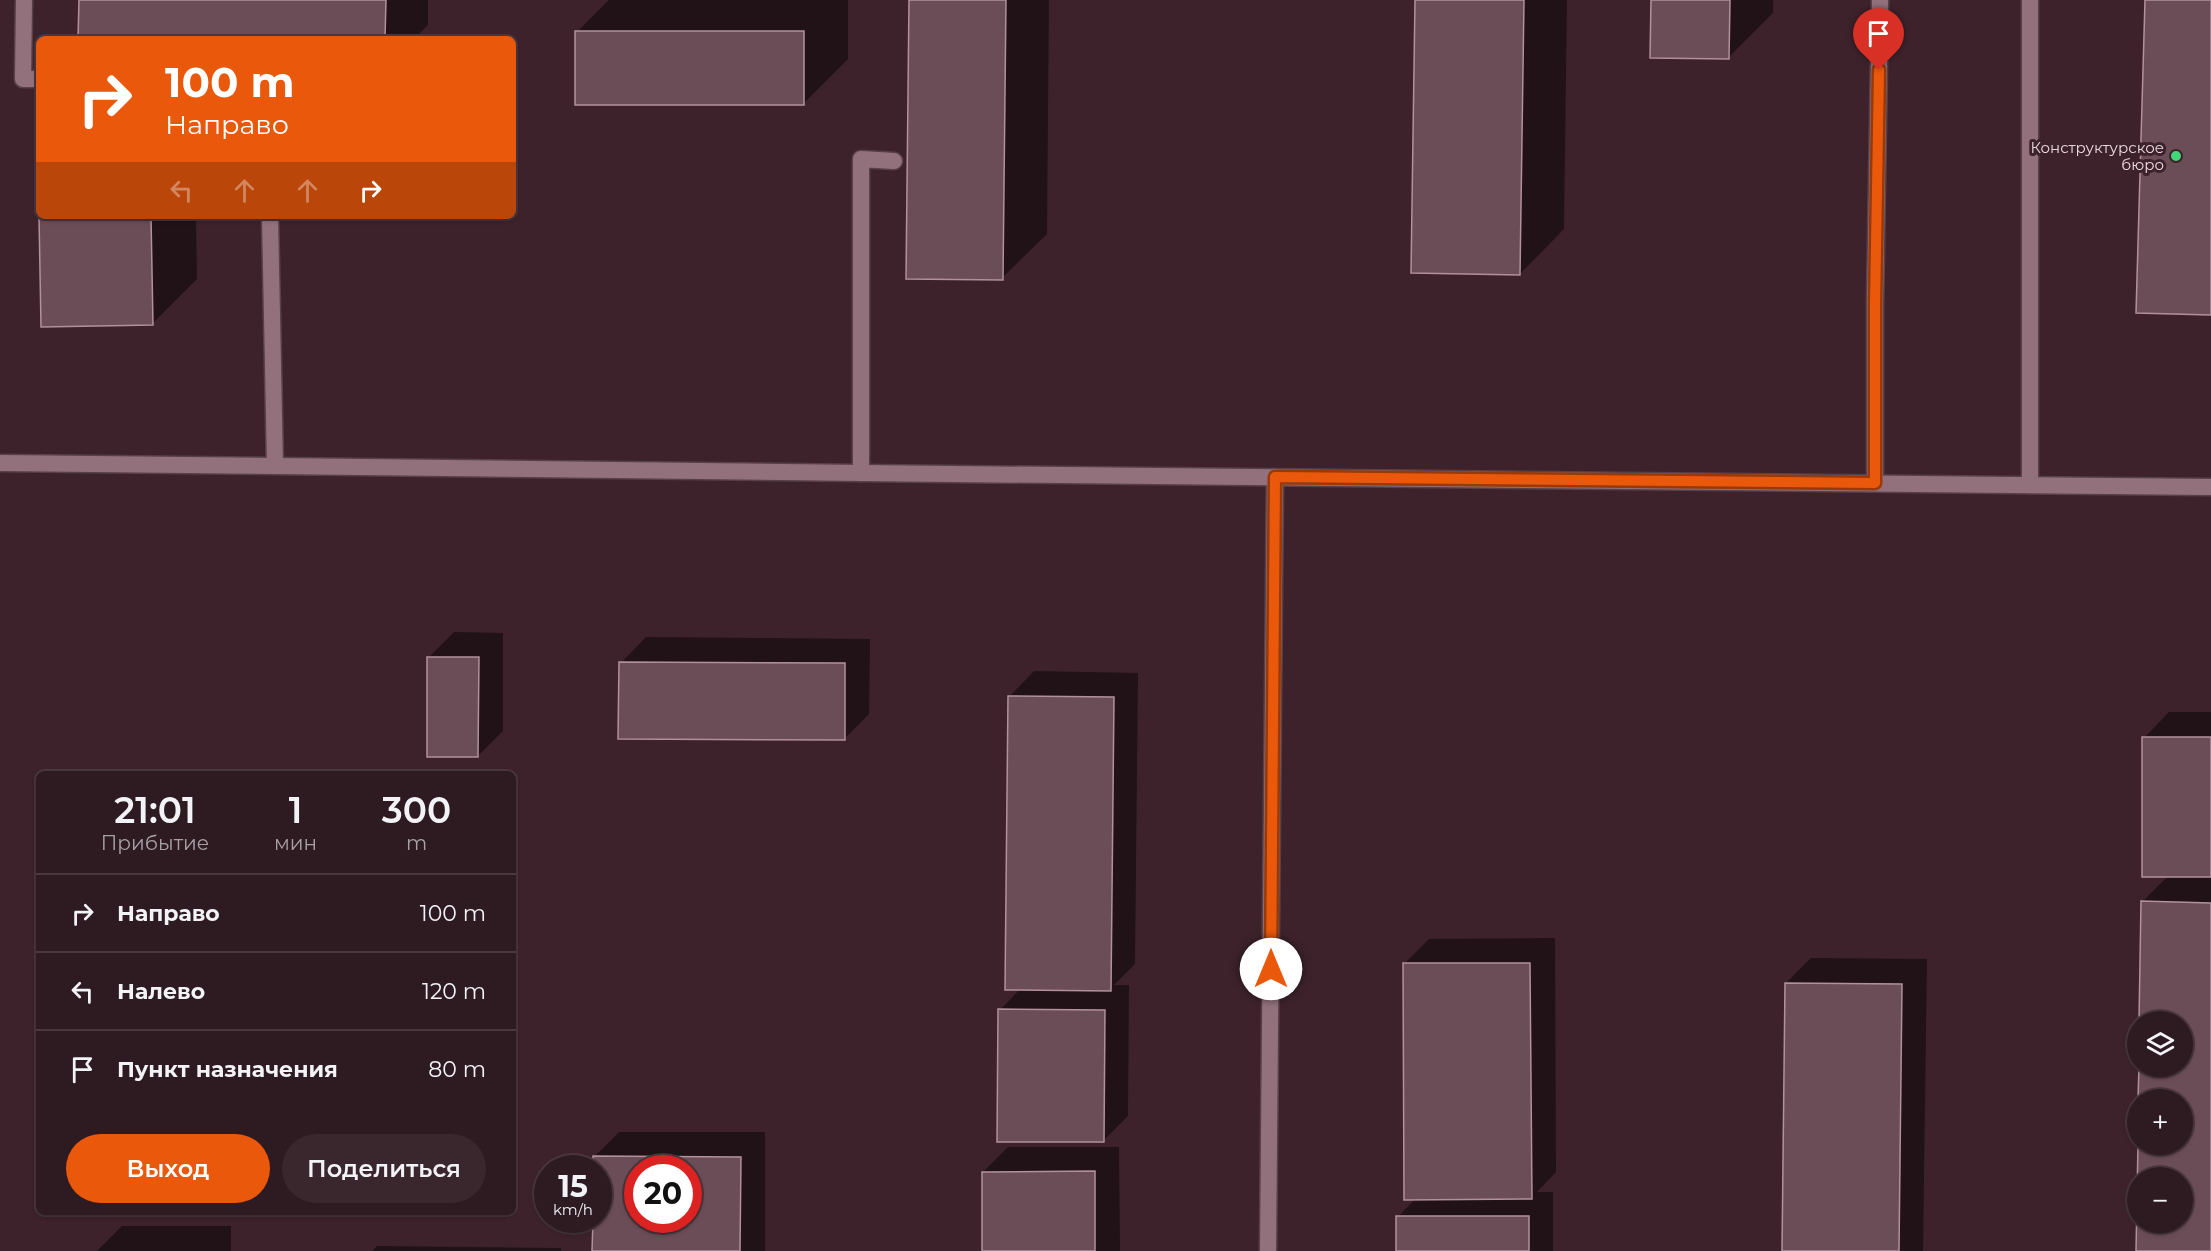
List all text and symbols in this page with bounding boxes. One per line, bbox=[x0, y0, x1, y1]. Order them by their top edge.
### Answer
pin bbox=[1853, 8, 1904, 70]
icon: arrive bbox=[1862, 17, 1895, 50]
text: 100 m bbox=[165, 56, 294, 108]
icon: right bbox=[66, 60, 144, 138]
text: Направо bbox=[165, 108, 289, 141]
place label: Конструктурское бюро bbox=[2030, 138, 2164, 174]
marker: Конструктурское бюро bbox=[2169, 149, 2183, 163]
icon: left bbox=[165, 174, 198, 207]
icon: ahead bbox=[228, 174, 261, 207]
icon: ahead bbox=[291, 174, 324, 207]
icon: right bbox=[354, 174, 387, 207]
text: 21:01 bbox=[114, 788, 196, 832]
text: 1 bbox=[289, 788, 302, 832]
text: 300 bbox=[382, 788, 451, 832]
text: Прибытие bbox=[101, 831, 209, 855]
text: мин bbox=[274, 831, 317, 855]
text: m bbox=[406, 831, 427, 855]
icon: right bbox=[66, 897, 99, 930]
text: Направо bbox=[117, 900, 220, 927]
text: 100 m bbox=[420, 900, 486, 927]
position arrow bbox=[1239, 937, 1303, 1001]
icon: left bbox=[66, 975, 99, 1008]
text: Налево bbox=[117, 978, 205, 1005]
text: 120 m bbox=[422, 978, 486, 1005]
map controls bbox=[2127, 1011, 2193, 1233]
button: layers bbox=[2127, 1011, 2193, 1077]
icon: arrive bbox=[66, 1053, 99, 1086]
text: Пункт назначения bbox=[117, 1056, 338, 1083]
text: 80 m bbox=[428, 1056, 486, 1083]
button: + bbox=[2127, 1089, 2193, 1155]
button: Выход bbox=[66, 1134, 270, 1203]
button: Поделиться bbox=[282, 1134, 486, 1203]
speed limit sign: 20 bbox=[624, 1155, 702, 1233]
button: − bbox=[2127, 1167, 2193, 1233]
text: 15 bbox=[558, 1168, 588, 1205]
text: km/h bbox=[553, 1200, 593, 1219]

